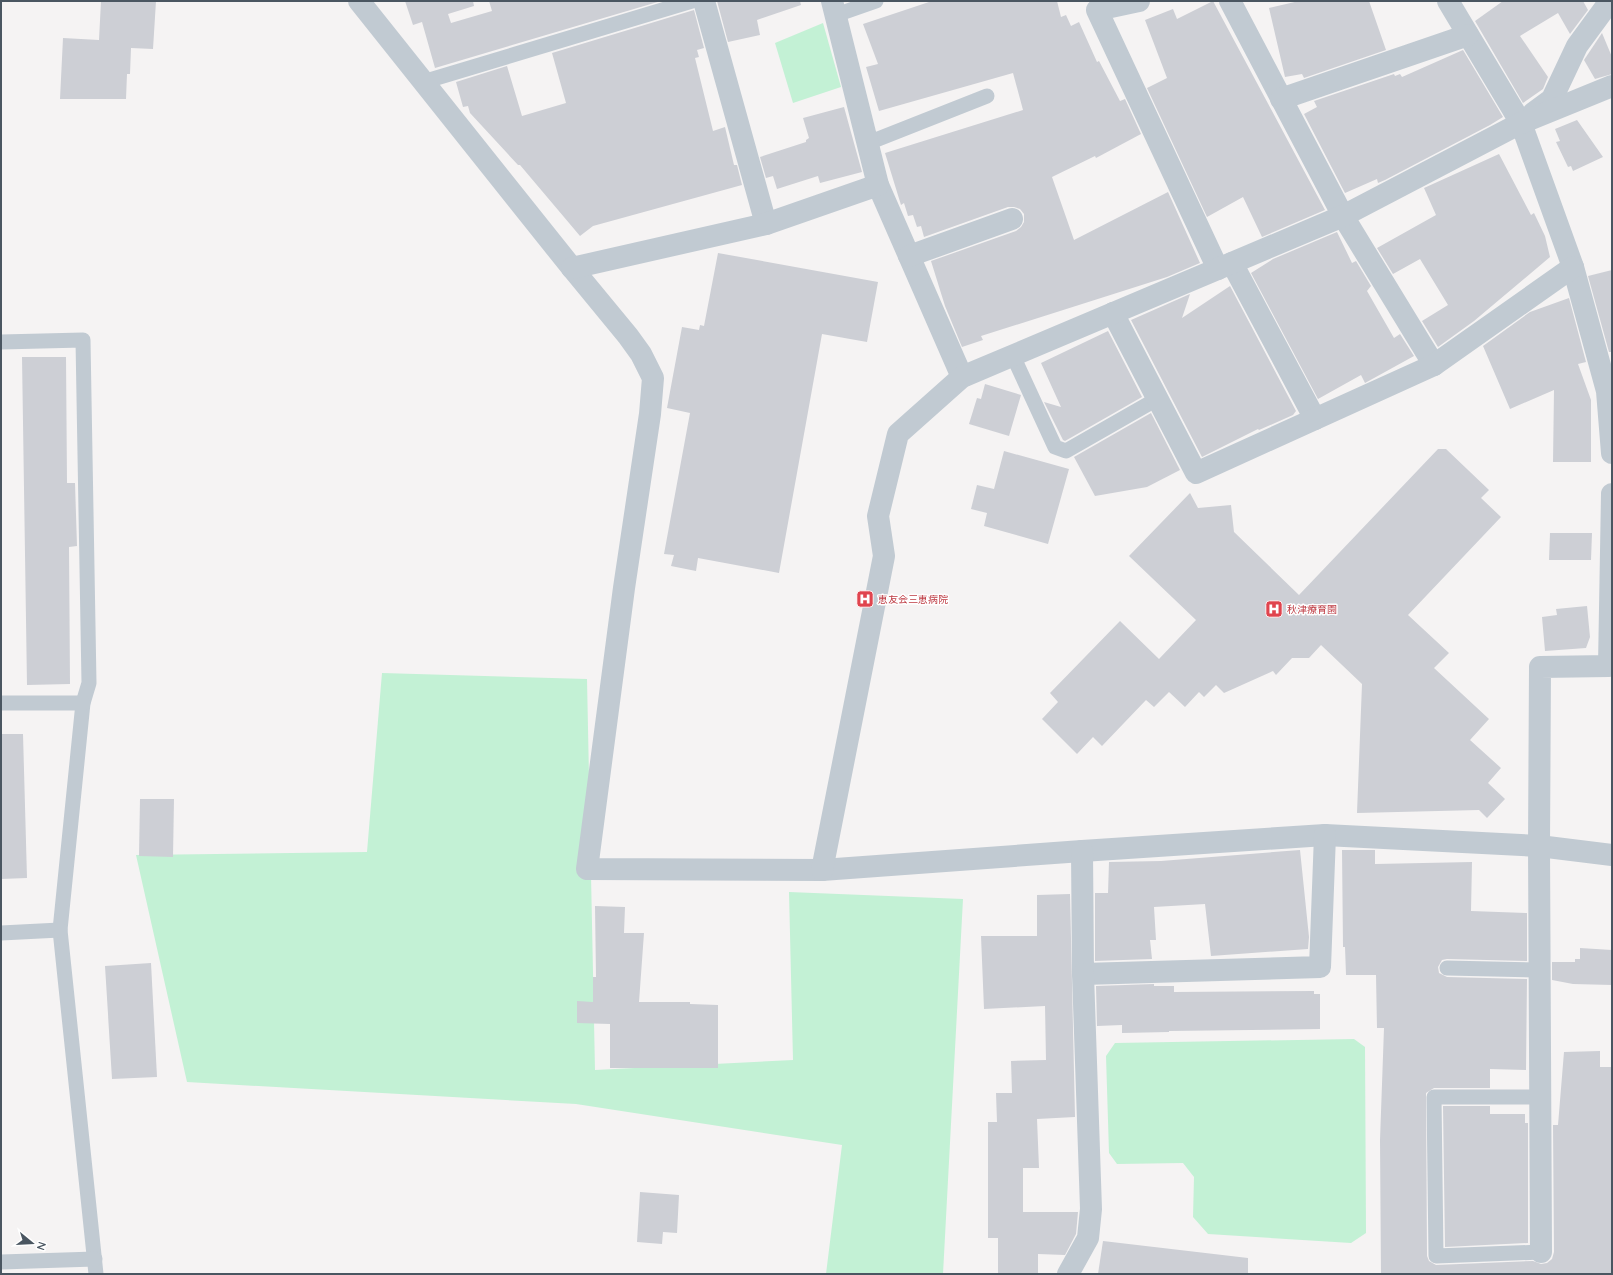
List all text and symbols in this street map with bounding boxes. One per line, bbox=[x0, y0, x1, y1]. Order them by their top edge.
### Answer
hospital icon: 恵友会三恵病院 bbox=[855, 589, 875, 609]
place label: 恵友会三恵病院 bbox=[878, 593, 948, 606]
hospital icon: 秋津療育園 bbox=[1264, 599, 1284, 619]
place label: 秋津療育園 bbox=[1287, 603, 1337, 616]
north arrow bbox=[12, 1223, 52, 1263]
text: N bbox=[34, 1240, 49, 1252]

